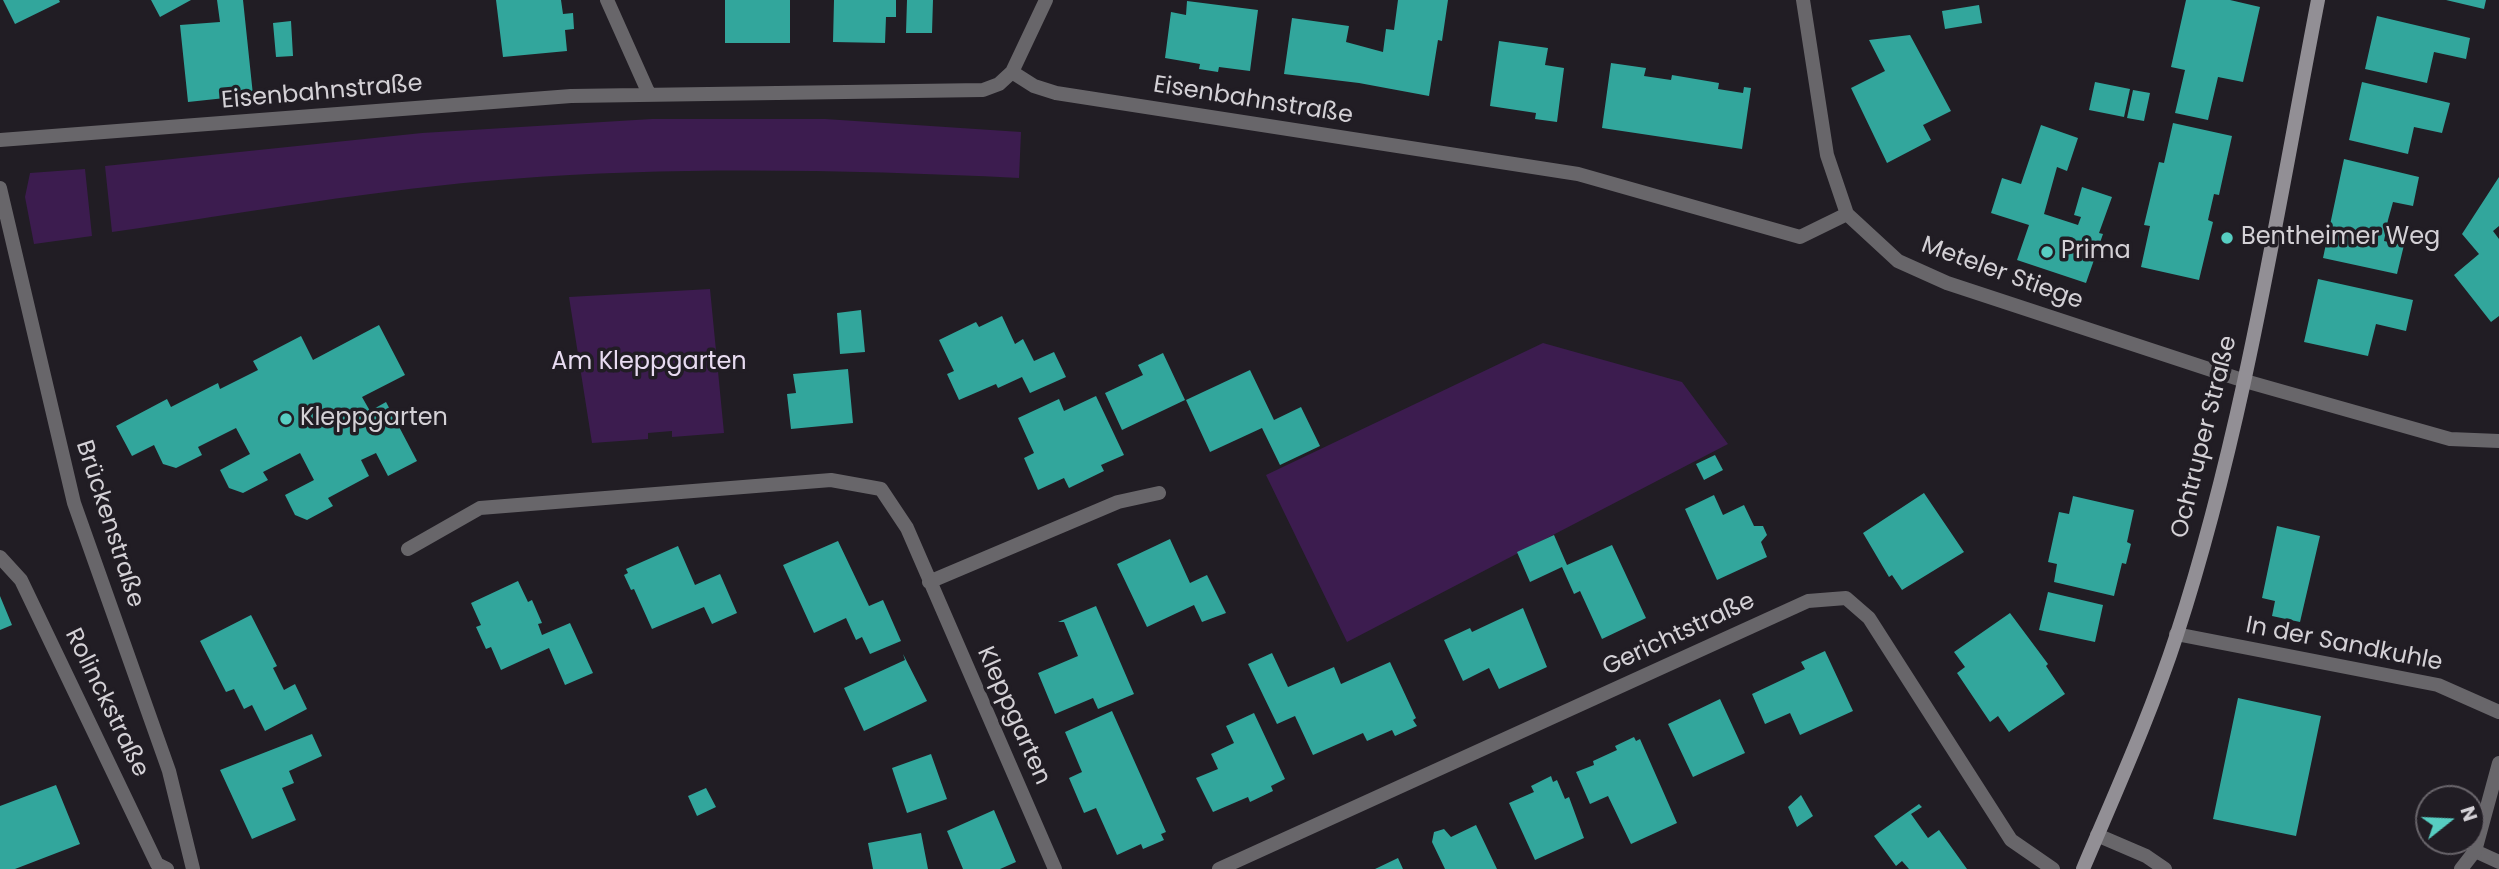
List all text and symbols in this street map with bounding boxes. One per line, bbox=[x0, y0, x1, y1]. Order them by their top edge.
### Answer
street label: Eisenbahnstraße bbox=[220, 70, 424, 116]
street label: Eisenbahnstraße bbox=[1151, 71, 1355, 131]
place label: Bentheimer Weg bbox=[2241, 224, 2440, 252]
marker: Bentheimer Weg bbox=[2219, 230, 2235, 246]
street label: Meteler Stiege bbox=[1917, 231, 2087, 317]
place label: Prima bbox=[2061, 238, 2131, 266]
marker: Prima bbox=[2039, 244, 2055, 260]
street label: Ochtruper Straße bbox=[2166, 333, 2244, 541]
park label: Am Kleppgarten bbox=[551, 349, 747, 377]
place label: Kleppgarten bbox=[300, 405, 448, 433]
marker: Kleppgarten bbox=[278, 411, 294, 427]
street label: Brückenstraße bbox=[68, 437, 150, 611]
street label: Gerichtstraße bbox=[1598, 587, 1760, 683]
street label: In der Sandkuhle bbox=[2243, 612, 2445, 678]
street label: Rolinckstraße bbox=[58, 624, 154, 782]
street label: Kleppgarten bbox=[970, 643, 1056, 789]
north arrow bbox=[2415, 785, 2485, 855]
text: N bbox=[2453, 803, 2484, 825]

